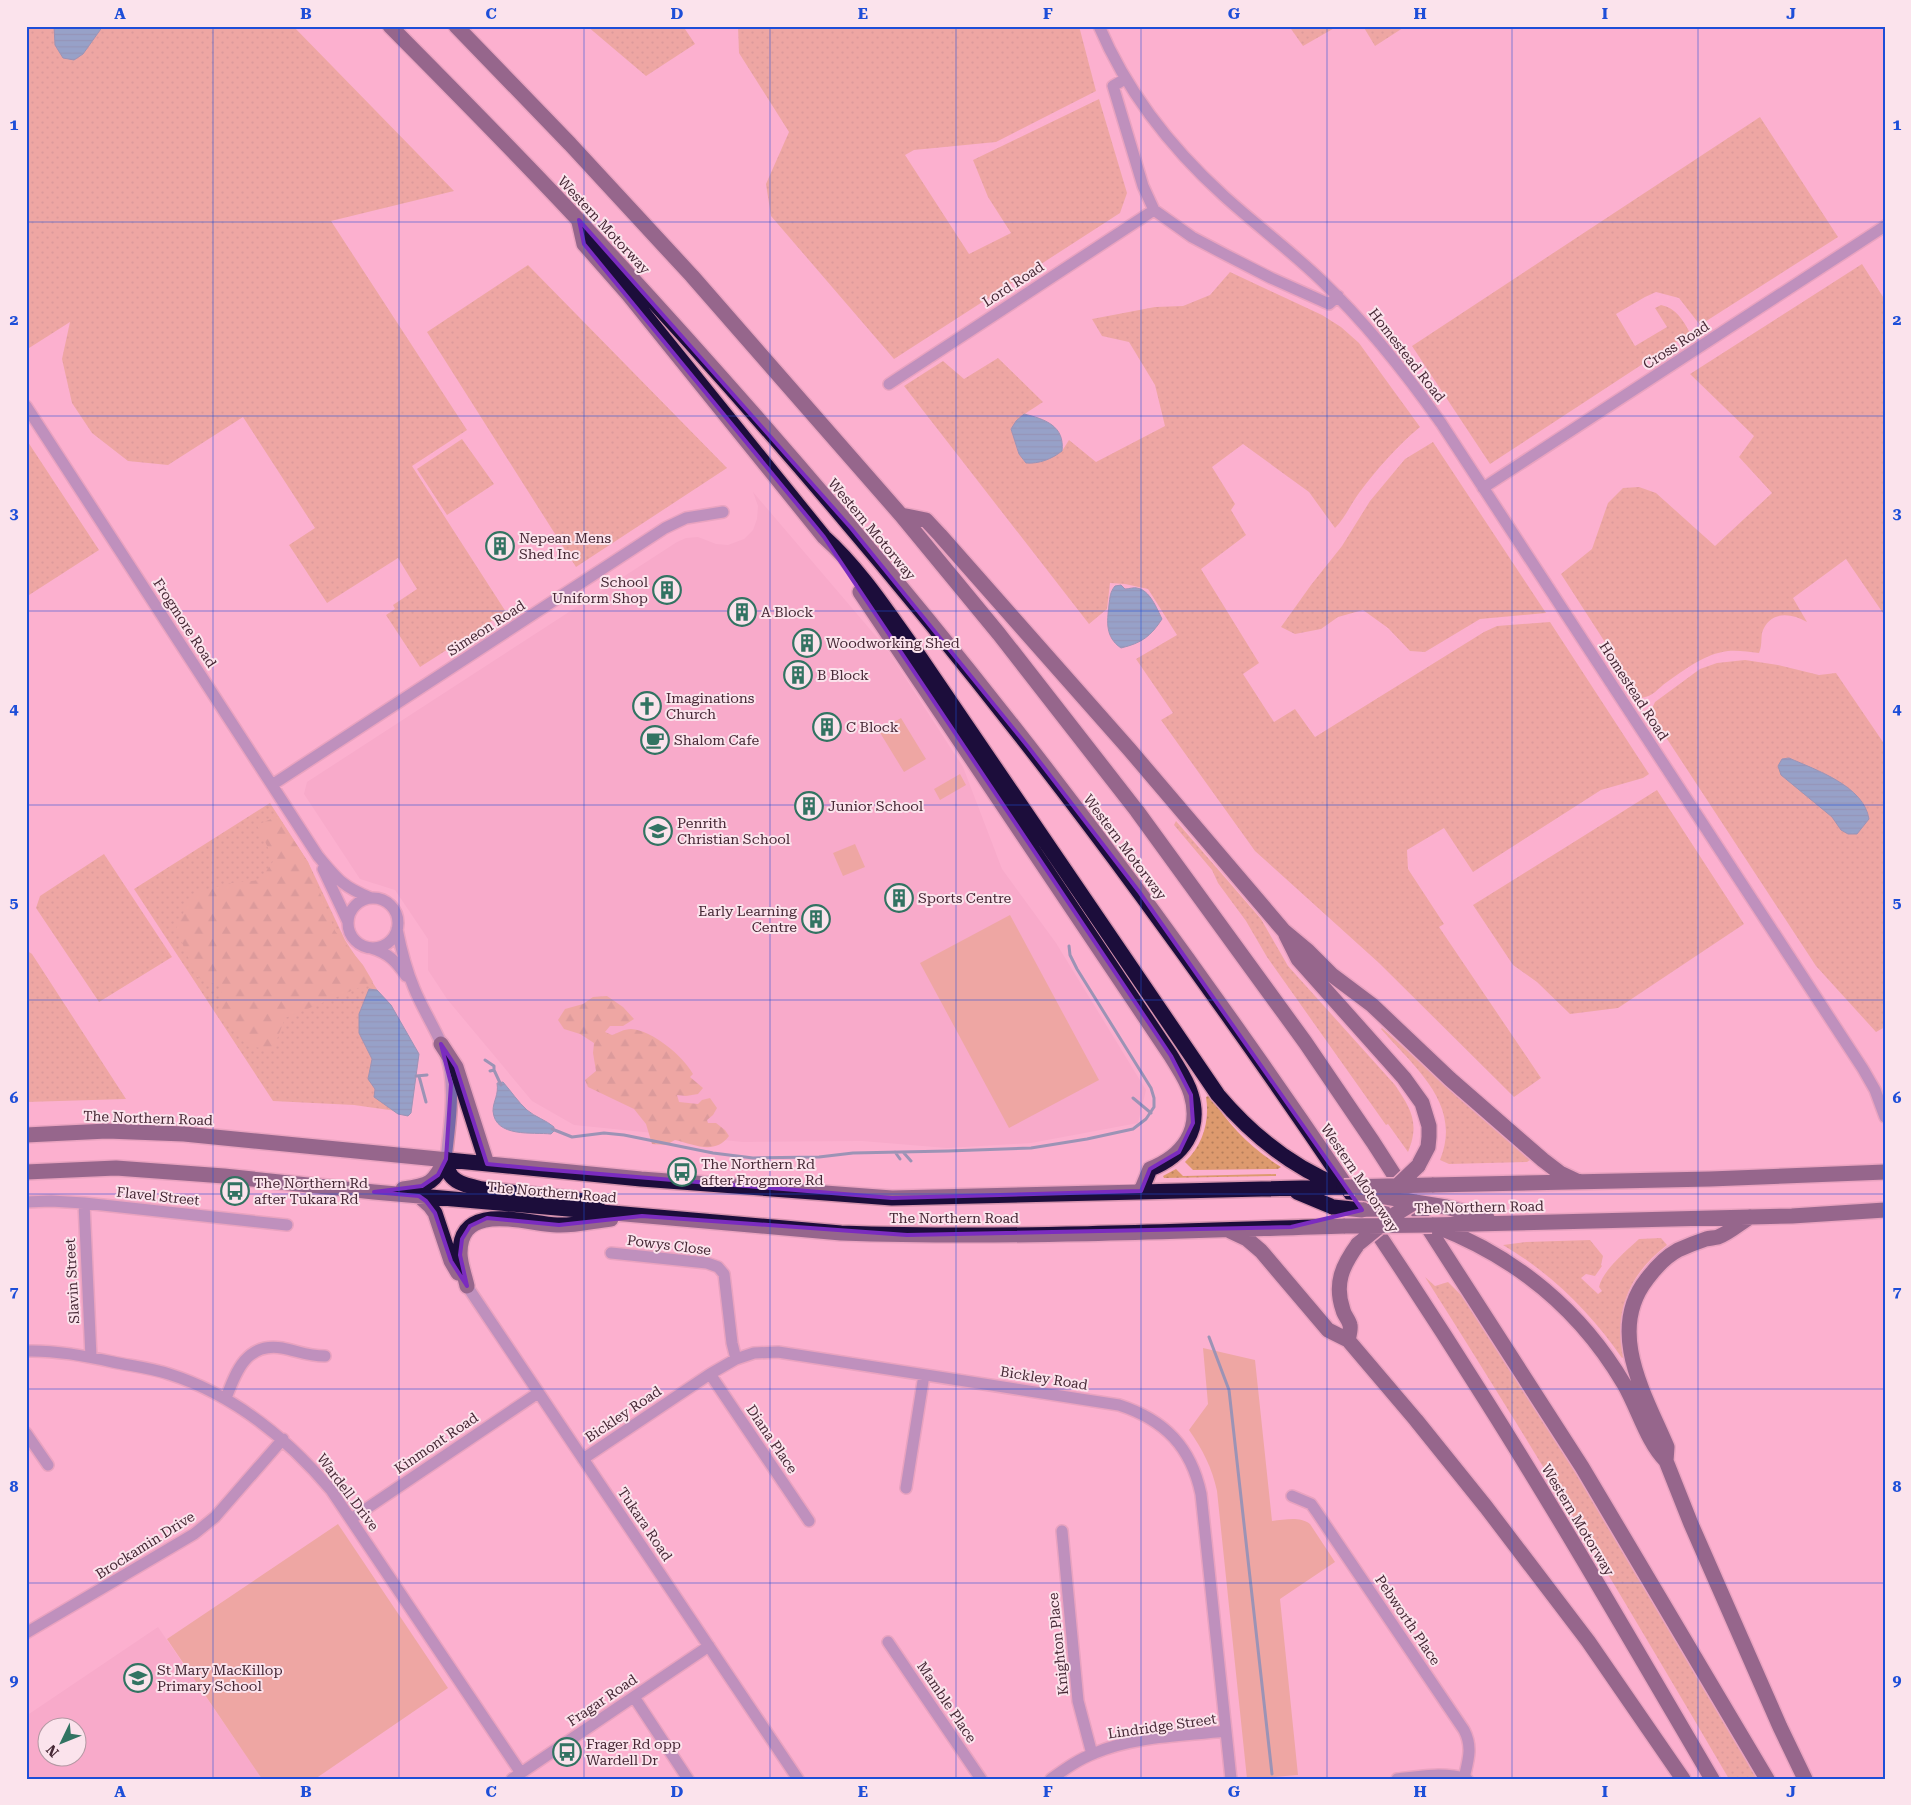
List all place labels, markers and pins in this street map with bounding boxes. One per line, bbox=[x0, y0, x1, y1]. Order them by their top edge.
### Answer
place label: Nepean Mens Shed Inc bbox=[519, 530, 612, 562]
building icon: Nepean Mens Shed Inc bbox=[485, 531, 515, 561]
place label: School Uniform Shop bbox=[552, 574, 649, 606]
building icon: School Uniform Shop bbox=[652, 575, 682, 605]
building icon: A Block bbox=[727, 597, 757, 627]
place label: A Block bbox=[761, 604, 813, 620]
building icon: Woodworking Shed bbox=[792, 628, 822, 658]
place label: Woodworking Shed bbox=[826, 635, 960, 651]
building icon: B Block bbox=[783, 660, 813, 690]
place label: B Block bbox=[817, 667, 869, 683]
place label: Imaginations Church bbox=[666, 690, 755, 722]
church icon: Imaginations Church bbox=[632, 691, 662, 721]
building icon: C Block bbox=[812, 712, 842, 742]
place label: C Block bbox=[846, 719, 899, 735]
cafe icon: Shalom Cafe bbox=[640, 725, 670, 755]
place label: Shalom Cafe bbox=[674, 732, 760, 748]
building icon: Junior School bbox=[794, 791, 824, 821]
place label: Junior School bbox=[828, 798, 924, 814]
place label: Penrith Christian School bbox=[677, 815, 791, 847]
school or university icon: Penrith Christian School bbox=[643, 816, 673, 846]
building icon: Sports Centre bbox=[884, 883, 914, 913]
place label: Sports Centre bbox=[918, 890, 1012, 906]
place label: Early Learning Centre bbox=[698, 903, 797, 935]
building icon: Early Learning Centre bbox=[801, 904, 831, 934]
place label: The Northern Rd after Frogmore Rd bbox=[701, 1156, 823, 1188]
bus stop icon: The Northern Rd after Frogmore Rd bbox=[667, 1157, 697, 1187]
place label: The Northern Rd after Tukara Rd bbox=[254, 1175, 368, 1207]
bus stop icon: The Northern Rd after Tukara Rd bbox=[220, 1176, 250, 1206]
place label: St Mary MacKillop Primary School bbox=[157, 1662, 283, 1694]
school or university icon: St Mary MacKillop Primary School bbox=[123, 1663, 153, 1693]
place label: Frager Rd opp Wardell Dr bbox=[586, 1736, 681, 1768]
bus stop icon: Frager Rd opp Wardell Dr bbox=[552, 1737, 582, 1767]

